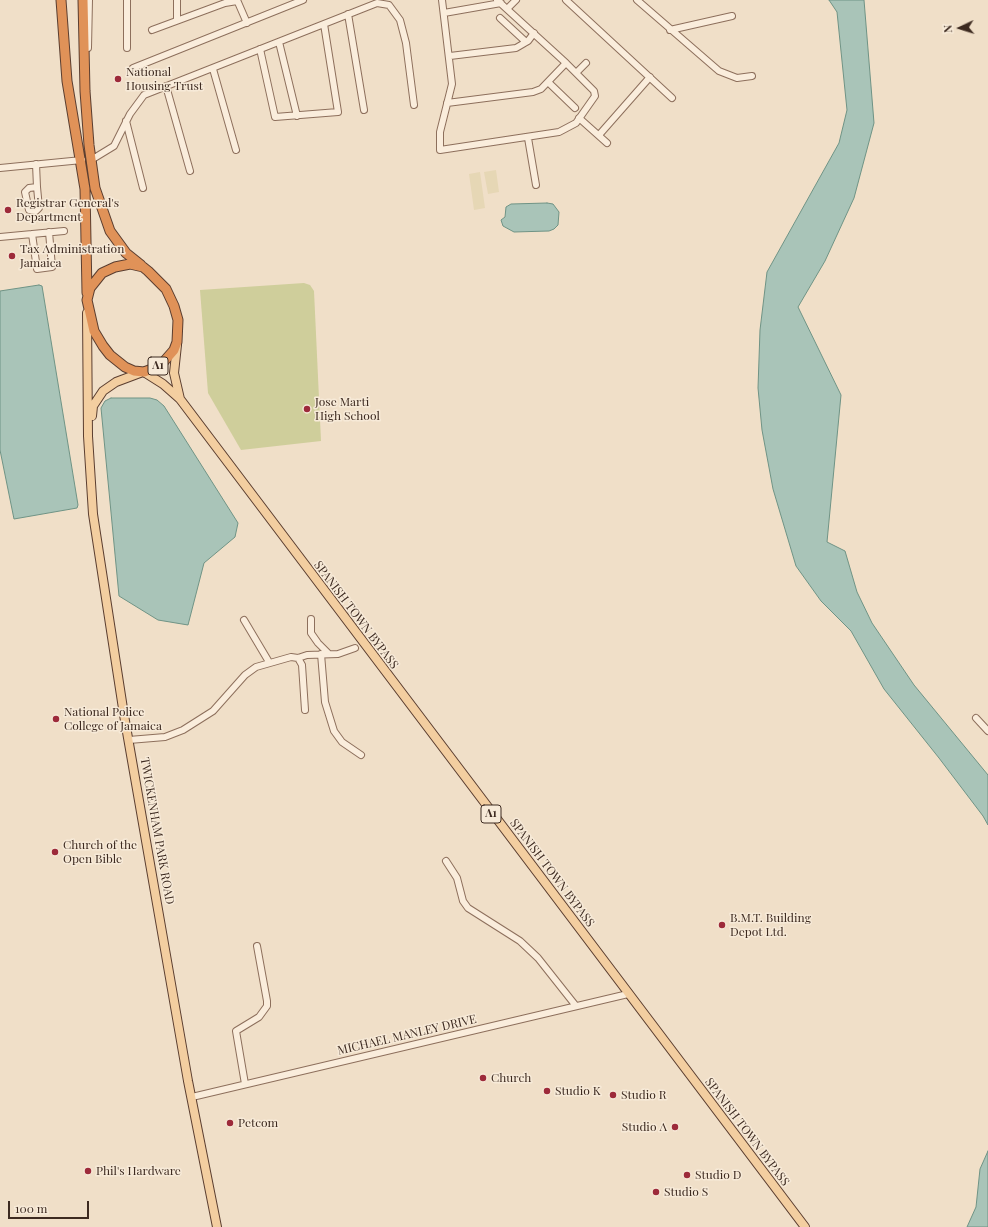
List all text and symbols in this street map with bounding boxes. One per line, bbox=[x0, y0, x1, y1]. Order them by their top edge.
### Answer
north arrow bbox=[940, 8, 980, 48]
text: N bbox=[940, 24, 955, 33]
place label: National Housing Trust bbox=[126, 65, 203, 93]
marker: National Housing Trust bbox=[113, 74, 123, 84]
place label: Registrar General's Department bbox=[16, 196, 119, 224]
marker: Registrar General's Department bbox=[3, 205, 13, 215]
place label: Tax Administration Jamaica bbox=[20, 242, 124, 270]
marker: Tax Administration Jamaica bbox=[7, 251, 17, 261]
road number: A1 bbox=[148, 357, 168, 375]
place label: Jose Marti High School bbox=[315, 395, 380, 423]
marker: Jose Marti High School bbox=[302, 404, 312, 414]
street label: SPANISH TOWN BYPASS bbox=[311, 558, 401, 672]
place label: National Police College of Jamaica bbox=[64, 705, 162, 733]
marker: National Police College of Jamaica bbox=[51, 714, 61, 724]
street label: TWICKENHAM PARK ROAD bbox=[137, 756, 177, 906]
road number: A1 bbox=[481, 805, 501, 823]
street label: SPANISH TOWN BYPASS bbox=[507, 816, 597, 930]
place label: Church of the Open Bible bbox=[63, 838, 137, 866]
marker: Church of the Open Bible bbox=[50, 847, 60, 857]
place label: B.M.T. Building Depot Ltd. bbox=[730, 911, 811, 939]
marker: B.M.T. Building Depot Ltd. bbox=[717, 920, 727, 930]
street label: MICHAEL MANLEY DRIVE bbox=[336, 1012, 478, 1058]
place label: Church bbox=[491, 1071, 531, 1085]
marker: Church bbox=[478, 1073, 488, 1083]
street label: SPANISH TOWN BYPASS bbox=[702, 1075, 792, 1189]
place label: Studio K bbox=[555, 1084, 601, 1098]
marker: Studio K bbox=[542, 1086, 552, 1096]
place label: Studio R bbox=[621, 1088, 667, 1102]
marker: Studio R bbox=[608, 1090, 618, 1100]
place label: Petcom bbox=[238, 1116, 278, 1130]
marker: Petcom bbox=[225, 1118, 235, 1128]
place label: Studio A bbox=[622, 1120, 667, 1134]
marker: Studio A bbox=[670, 1122, 680, 1132]
place label: Phil's Hardware bbox=[96, 1164, 181, 1178]
marker: Phil's Hardware bbox=[83, 1166, 93, 1176]
place label: Studio D bbox=[695, 1168, 741, 1182]
marker: Studio D bbox=[682, 1170, 692, 1180]
place label: Studio S bbox=[664, 1185, 708, 1199]
marker: Studio S bbox=[651, 1187, 661, 1197]
scale bar bbox=[10, 1193, 91, 1219]
text: 100 m bbox=[15, 1200, 47, 1216]

